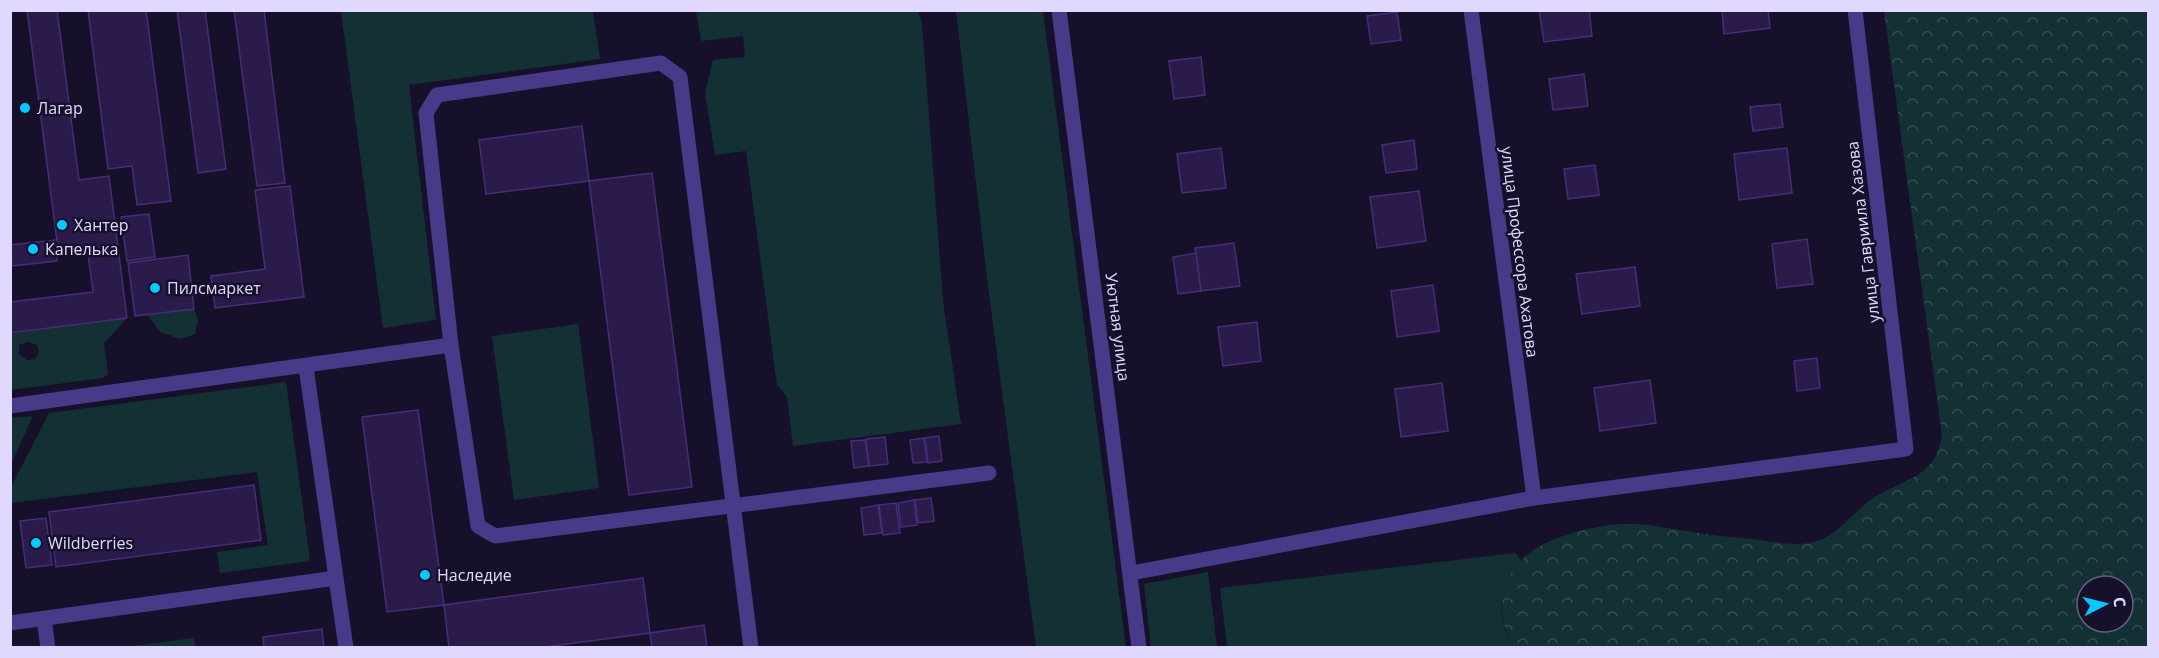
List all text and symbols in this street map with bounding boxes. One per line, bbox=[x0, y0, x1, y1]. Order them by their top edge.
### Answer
place label: Лагар bbox=[37, 97, 83, 119]
marker: Лагар bbox=[18, 101, 32, 115]
street label: улица Гавриила Хазова bbox=[1841, 140, 1885, 324]
street label: улица Профессора Ахатова bbox=[1496, 145, 1544, 359]
place label: Хантер bbox=[74, 214, 129, 236]
marker: Хантер bbox=[55, 218, 69, 232]
place label: Капелька bbox=[45, 238, 118, 260]
marker: Капелька bbox=[26, 242, 40, 256]
street label: Уютная улица bbox=[1100, 272, 1136, 382]
place label: Пилсмаркет bbox=[167, 277, 261, 299]
marker: Пилсмаркет bbox=[148, 281, 162, 295]
place label: Wildberries bbox=[48, 532, 133, 554]
marker: Wildberries bbox=[29, 536, 43, 550]
place label: Наследие bbox=[437, 564, 512, 586]
marker: Наследие bbox=[418, 568, 432, 582]
north arrow bbox=[2075, 574, 2135, 634]
text: С bbox=[2108, 596, 2131, 609]

